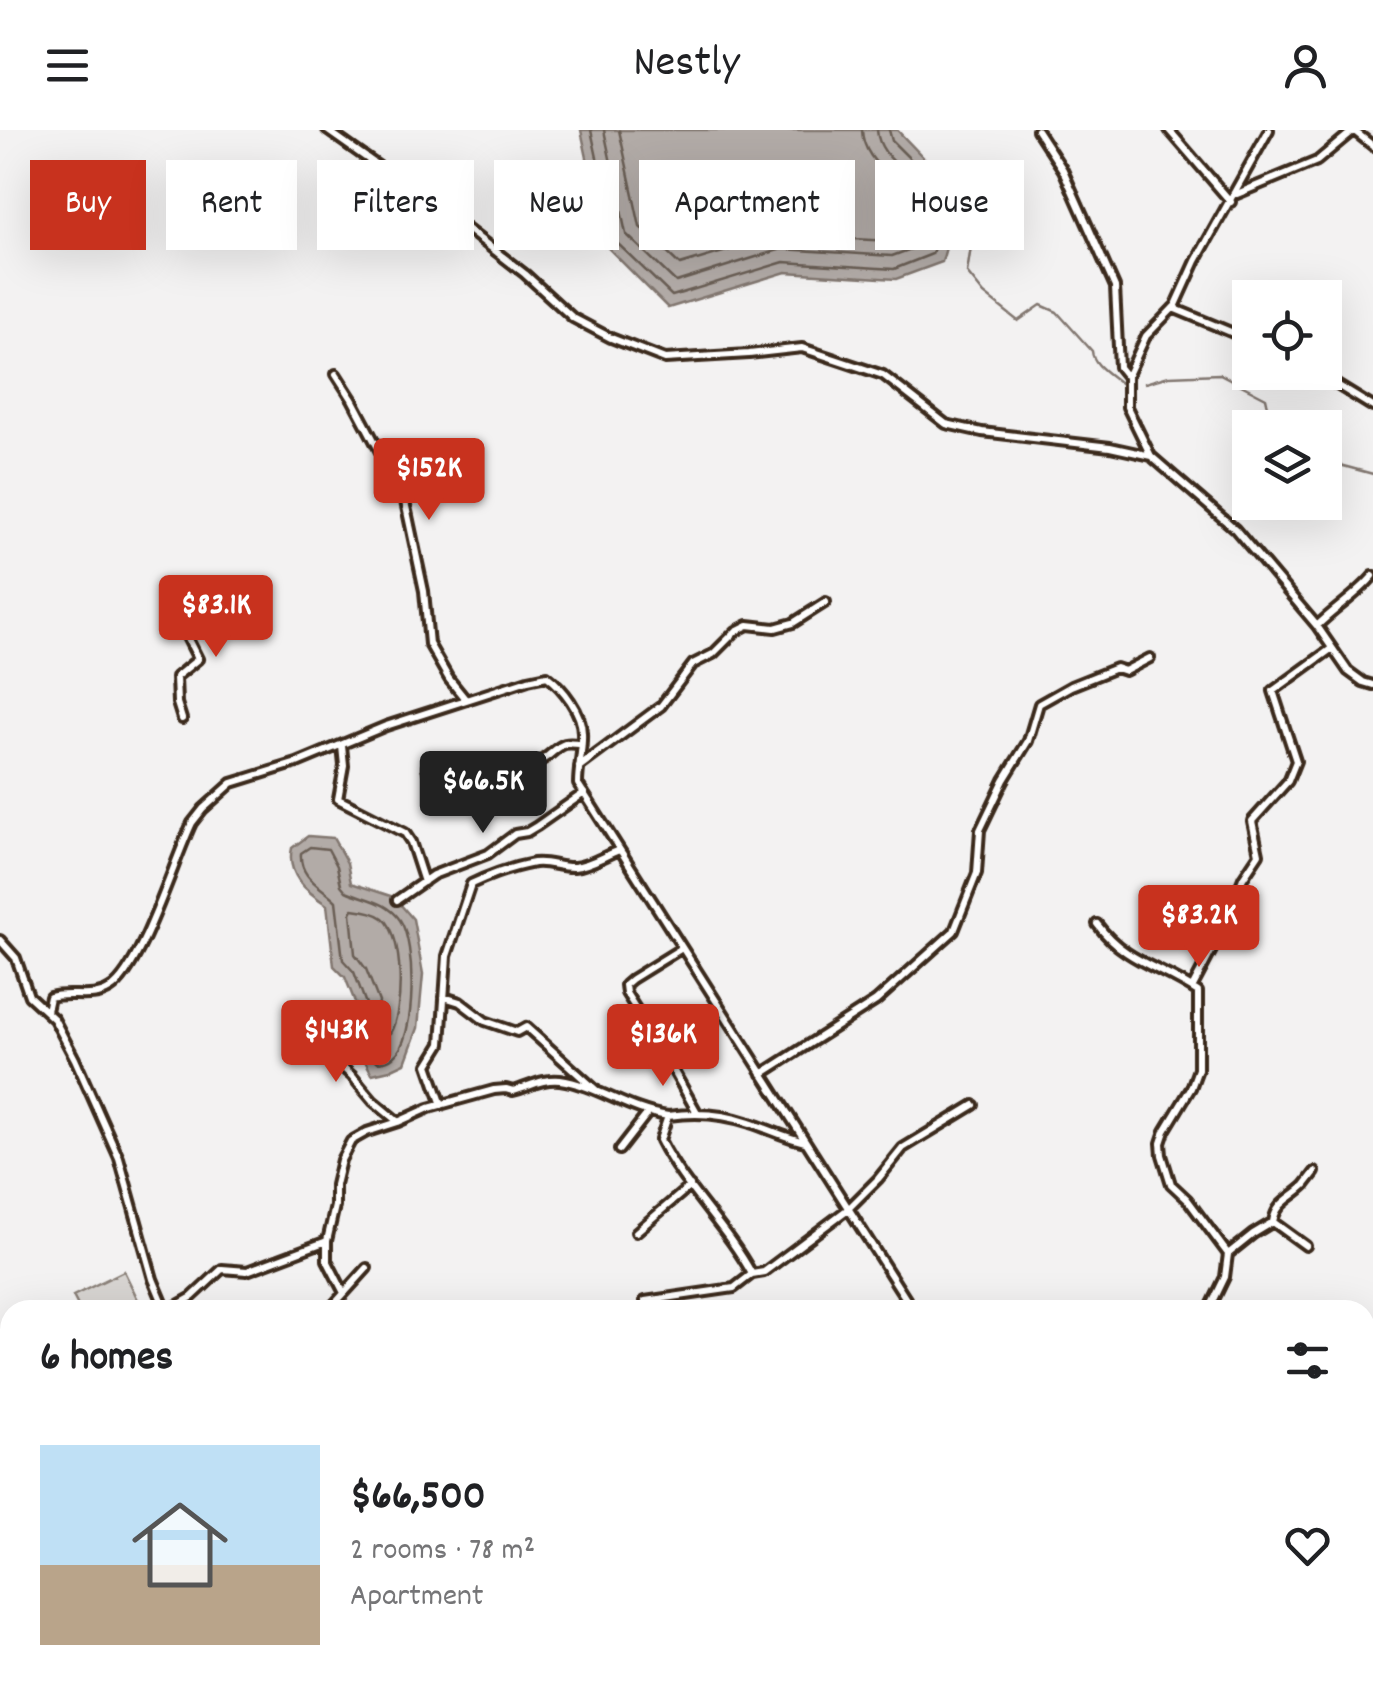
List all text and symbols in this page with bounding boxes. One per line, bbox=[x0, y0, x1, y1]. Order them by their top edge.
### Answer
text: Nestly bbox=[633, 33, 740, 97]
icon: menu bbox=[40, 38, 95, 93]
icon: person bbox=[1278, 38, 1333, 93]
chip: Buy bbox=[30, 160, 146, 250]
chip: Rent bbox=[166, 160, 297, 250]
chip: Filters bbox=[317, 160, 474, 250]
chip: New bbox=[494, 160, 619, 250]
chip: Apartment bbox=[639, 160, 855, 250]
chip: House bbox=[875, 160, 1024, 250]
map controls bbox=[1232, 280, 1342, 520]
button: locate bbox=[1232, 280, 1342, 390]
button: layers bbox=[1232, 410, 1342, 520]
pin: $152K bbox=[359, 438, 499, 523]
text: $152K bbox=[396, 447, 462, 493]
pin: $83.1K bbox=[135, 575, 297, 660]
text: $83.1K bbox=[181, 584, 251, 630]
pin: $66.5K bbox=[402, 751, 564, 836]
text: $66.5K bbox=[442, 760, 524, 806]
pin: $83.2K bbox=[1118, 885, 1280, 970]
text: $83.2K bbox=[1160, 894, 1238, 940]
pin: $143K bbox=[266, 1000, 406, 1085]
pin: $136K bbox=[593, 1004, 733, 1089]
text: $143K bbox=[303, 1009, 369, 1055]
text: $136K bbox=[629, 1013, 697, 1059]
text: 6 homes bbox=[40, 1330, 173, 1390]
icon: filters bbox=[1280, 1333, 1335, 1388]
text: $66,500 bbox=[350, 1469, 486, 1529]
icon: home bbox=[120, 1485, 240, 1605]
icon: heart bbox=[1280, 1518, 1335, 1573]
text: 2 rooms · 78 m² bbox=[350, 1529, 535, 1575]
text: Apartment bbox=[350, 1575, 484, 1621]

